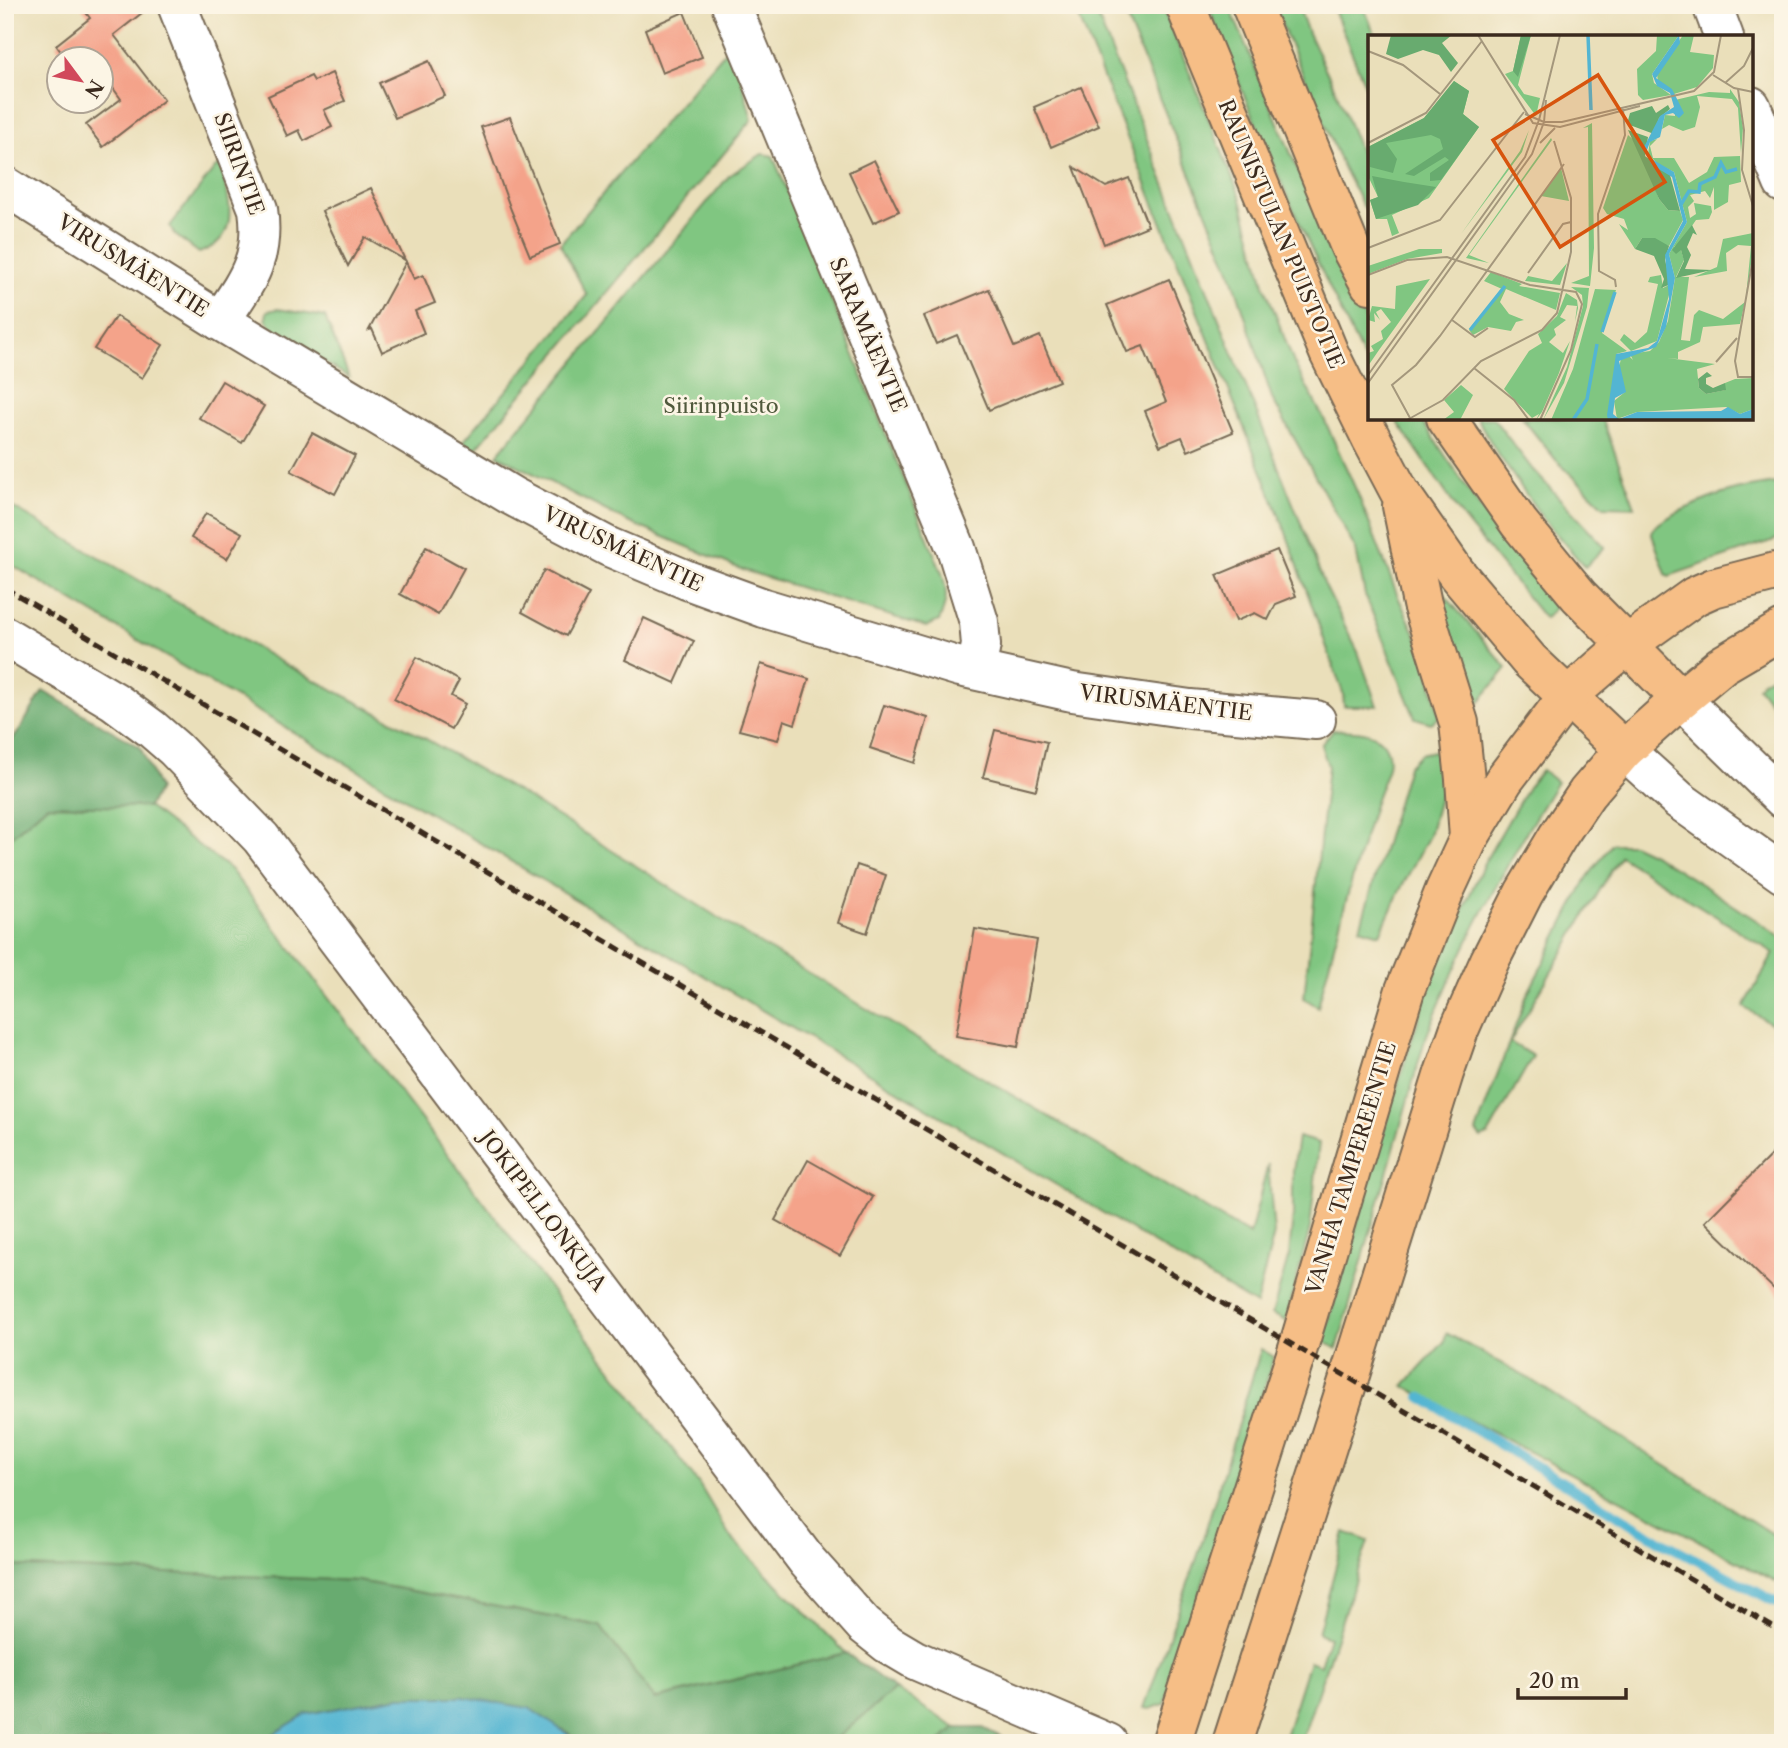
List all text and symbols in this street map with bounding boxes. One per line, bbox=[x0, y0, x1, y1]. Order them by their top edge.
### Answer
inset map bbox=[1368, 35, 1753, 420]
north arrow bbox=[46, 46, 116, 116]
text: N bbox=[80, 76, 108, 102]
street label: RAUNISTULAN PUISTOTIE bbox=[1213, 95, 1350, 372]
street label: SIIRINTIE bbox=[209, 109, 270, 218]
street label: VIRUSMÄENTIE bbox=[52, 208, 213, 322]
street label: SARAMÄENTIE bbox=[825, 254, 912, 416]
park label: Siirinpuisto bbox=[663, 393, 779, 418]
street label: VIRUSMÄENTIE bbox=[538, 500, 707, 597]
street label: VIRUSMÄENTIE bbox=[1077, 679, 1254, 725]
street label: VANHA TAMPEREENTIE bbox=[1300, 1038, 1401, 1298]
street label: JOKIPELLONKUJA bbox=[473, 1123, 612, 1296]
scale bar bbox=[1518, 1657, 1627, 1701]
text: 20 m bbox=[1529, 1668, 1580, 1693]

